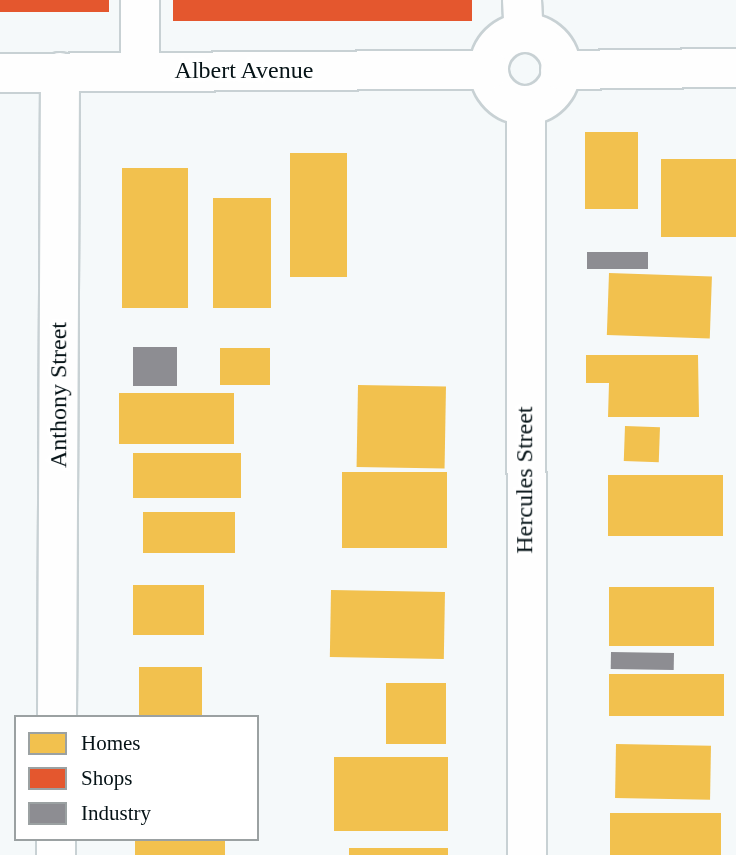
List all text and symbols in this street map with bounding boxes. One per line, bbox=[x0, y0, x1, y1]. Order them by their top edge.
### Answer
street label: Albert Avenue bbox=[174, 57, 314, 85]
street label: Anthony Street bbox=[45, 322, 73, 468]
street label: Hercules Street bbox=[511, 406, 539, 554]
legend bbox=[14, 715, 259, 841]
text: Homes bbox=[81, 731, 141, 755]
text: Shops bbox=[81, 766, 132, 790]
text: Industry bbox=[81, 801, 151, 825]

